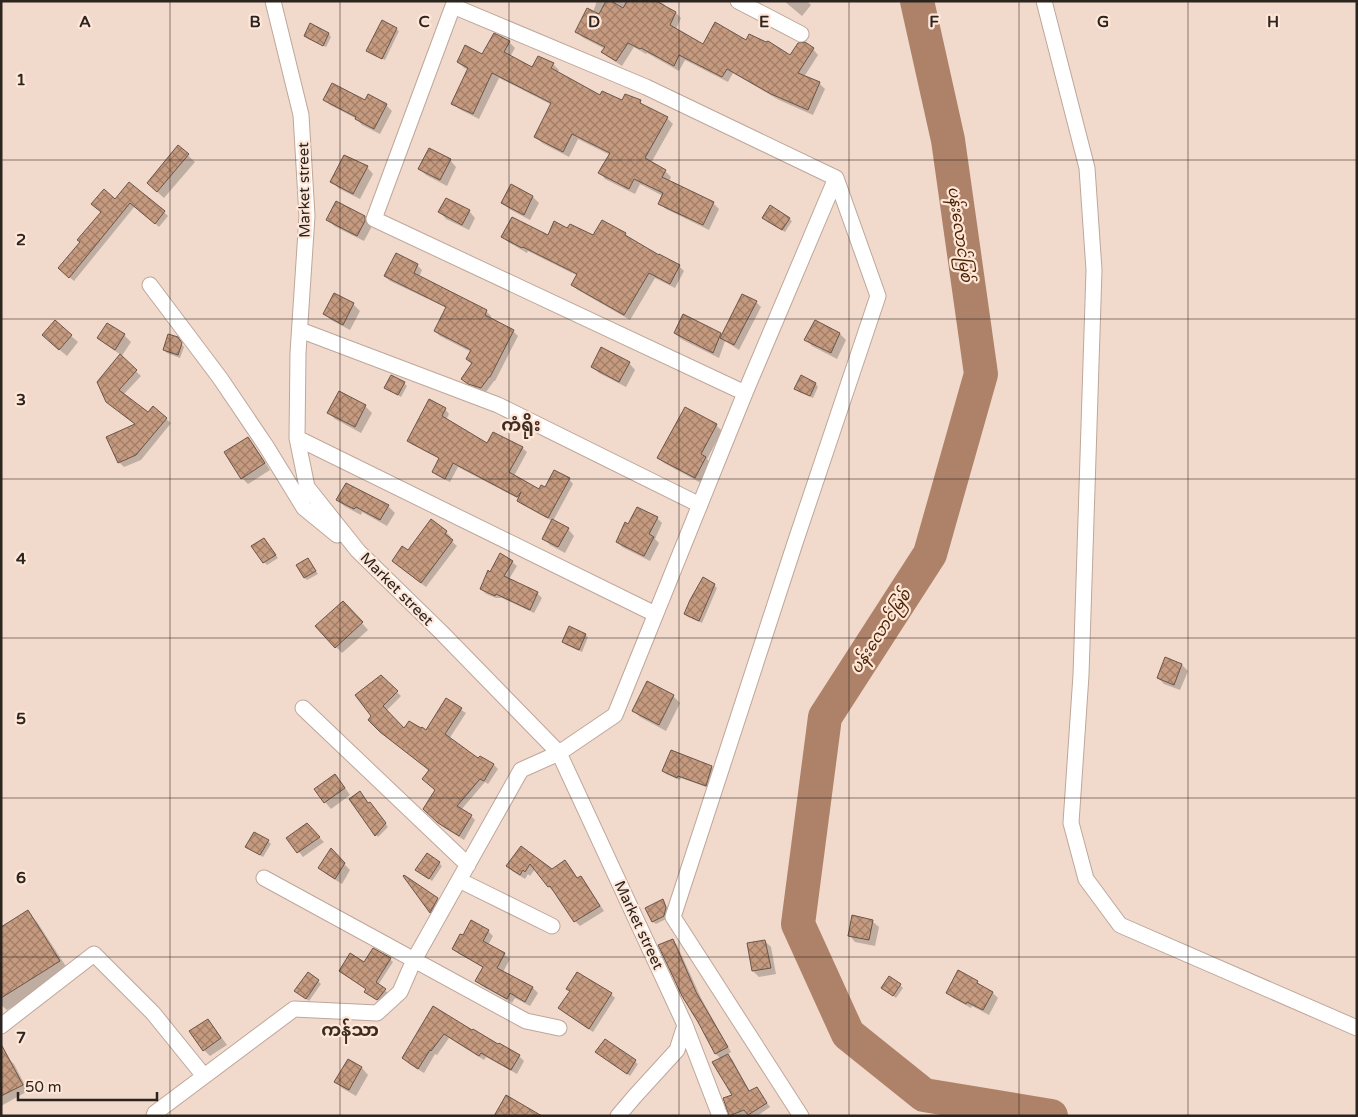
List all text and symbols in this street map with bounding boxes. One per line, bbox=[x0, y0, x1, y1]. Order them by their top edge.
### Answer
text: A bbox=[79, 12, 91, 32]
text: B bbox=[249, 12, 261, 32]
text: C bbox=[418, 12, 430, 32]
text: D bbox=[588, 12, 600, 32]
text: E bbox=[759, 12, 769, 32]
text: F bbox=[929, 12, 939, 32]
text: G bbox=[1097, 12, 1109, 32]
text: H bbox=[1267, 12, 1279, 32]
text: 1 bbox=[16, 70, 26, 90]
street label: Market street bbox=[294, 142, 314, 238]
water label: ပန်းလောင်မြစ် bbox=[940, 185, 979, 285]
text: 2 bbox=[16, 230, 26, 250]
text: 3 bbox=[16, 390, 26, 410]
district label: ကံရိုး bbox=[501, 413, 541, 439]
text: 4 bbox=[16, 549, 26, 569]
street label: Market street bbox=[357, 549, 437, 629]
water label: ပန်းလောင်မြစ် bbox=[845, 583, 919, 679]
text: 5 bbox=[16, 709, 26, 729]
text: 6 bbox=[16, 868, 26, 888]
street label: Market street bbox=[611, 878, 668, 973]
district label: ကန်သာ bbox=[321, 1018, 379, 1044]
text: 7 bbox=[16, 1028, 26, 1048]
scale bar bbox=[18, 1070, 156, 1102]
text: 50 m bbox=[25, 1078, 62, 1096]

